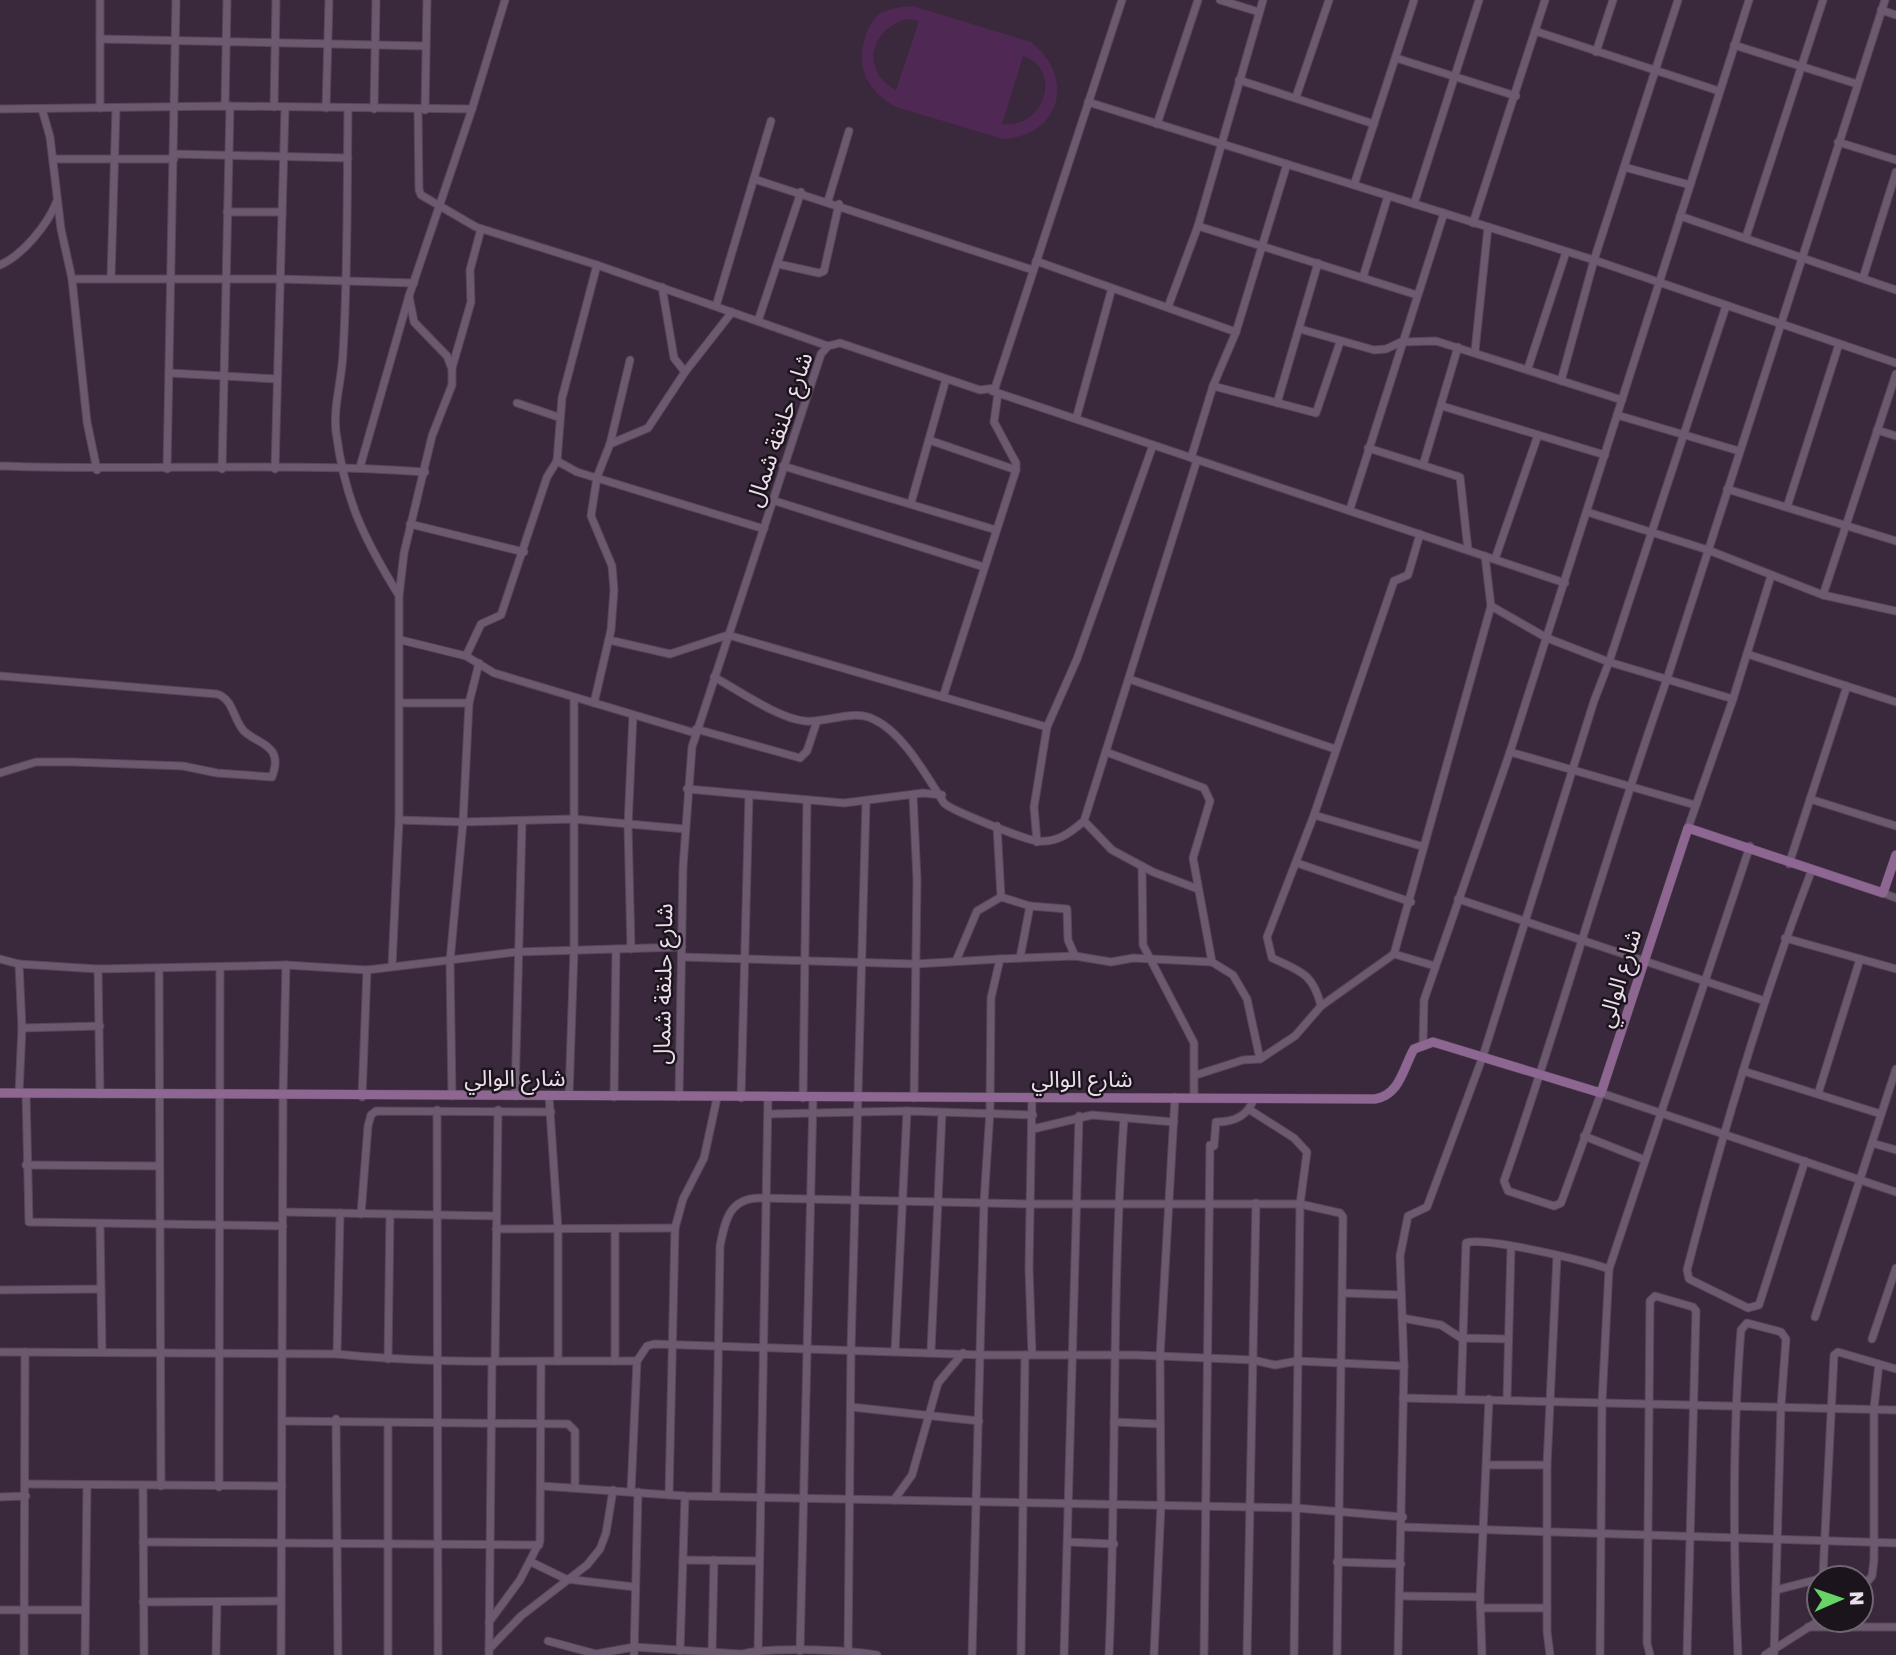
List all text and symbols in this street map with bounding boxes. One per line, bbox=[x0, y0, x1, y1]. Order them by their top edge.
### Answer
street label: شارع حلنقة شمال bbox=[739, 348, 821, 511]
street label: شارع حلنقة شمال bbox=[647, 903, 681, 1065]
street label: شارع الوالي bbox=[1590, 925, 1650, 1032]
street label: شارع الوالي bbox=[464, 1063, 566, 1095]
street label: شارع الوالي bbox=[1031, 1064, 1133, 1096]
north arrow bbox=[1805, 1564, 1875, 1634]
text: N bbox=[1846, 1591, 1869, 1606]

